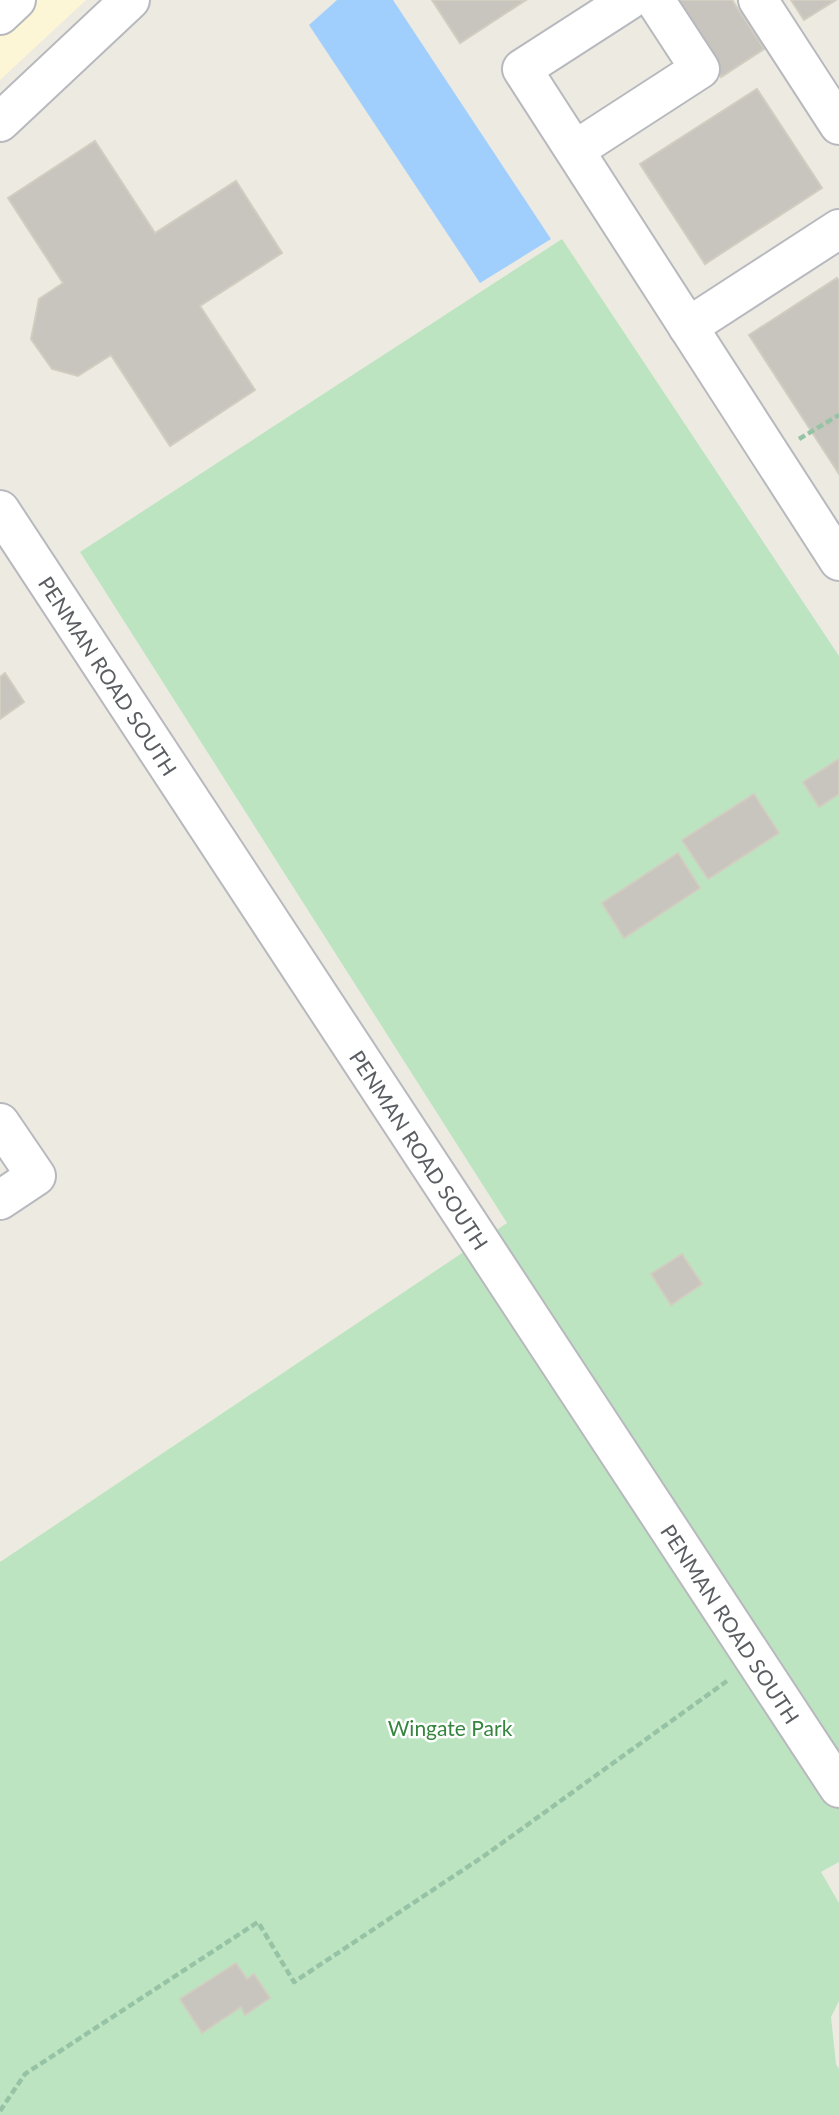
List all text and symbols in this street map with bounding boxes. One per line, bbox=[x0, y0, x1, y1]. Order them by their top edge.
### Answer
street label: PENMAN ROAD SOUTH bbox=[34, 571, 183, 780]
street label: PENMAN ROAD SOUTH bbox=[345, 1045, 494, 1254]
street label: PENMAN ROAD SOUTH bbox=[657, 1519, 805, 1728]
park label: Wingate Park bbox=[388, 1715, 513, 1740]

